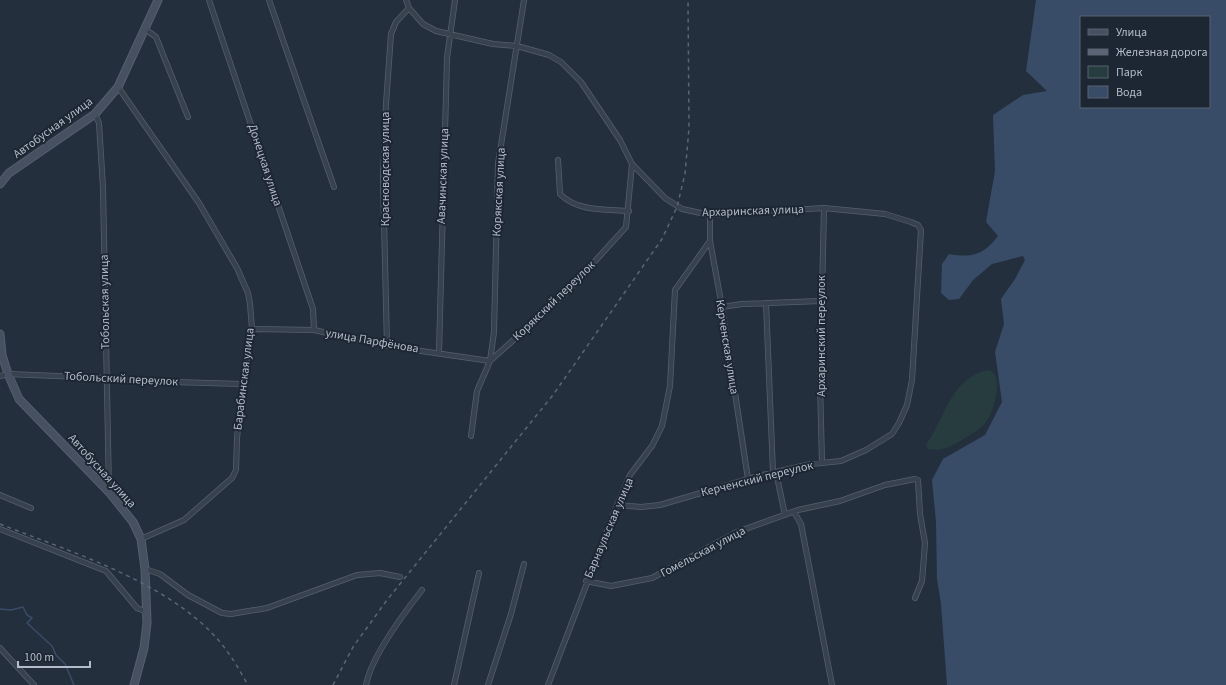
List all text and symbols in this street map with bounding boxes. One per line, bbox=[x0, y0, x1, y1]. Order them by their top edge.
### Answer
legend bbox=[1080, 16, 1210, 108]
text: Улица bbox=[1116, 24, 1147, 41]
text: Железная дорога bbox=[1116, 44, 1208, 61]
text: Парк bbox=[1116, 64, 1142, 81]
text: Вода bbox=[1116, 84, 1142, 101]
street label: Автобусная улица bbox=[10, 93, 96, 163]
street label: Красноводская улица bbox=[377, 112, 394, 226]
street label: Донецкая улица bbox=[244, 122, 286, 208]
street label: Авачинская улица bbox=[433, 128, 453, 224]
street label: Корякская улица bbox=[488, 147, 510, 237]
street label: Архаринская улица bbox=[702, 201, 804, 221]
street label: Тобольская улица bbox=[96, 254, 114, 350]
street label: Корякский переулок bbox=[509, 257, 599, 345]
street label: Архаринский переулок bbox=[813, 275, 830, 397]
street label: Керченская улица bbox=[711, 298, 743, 396]
street label: улица Парфёнова bbox=[324, 324, 420, 358]
street label: Барабинская улица bbox=[229, 327, 259, 431]
street label: Тобольский переулок bbox=[63, 368, 179, 390]
street label: Автобусная улица bbox=[64, 430, 140, 512]
street label: Керченский переулок bbox=[699, 457, 815, 501]
street label: Барнаульская улица bbox=[580, 475, 638, 581]
street label: Гомельская улица bbox=[657, 522, 749, 582]
scale bar bbox=[18, 643, 90, 669]
text: 100 m bbox=[24, 649, 54, 666]

